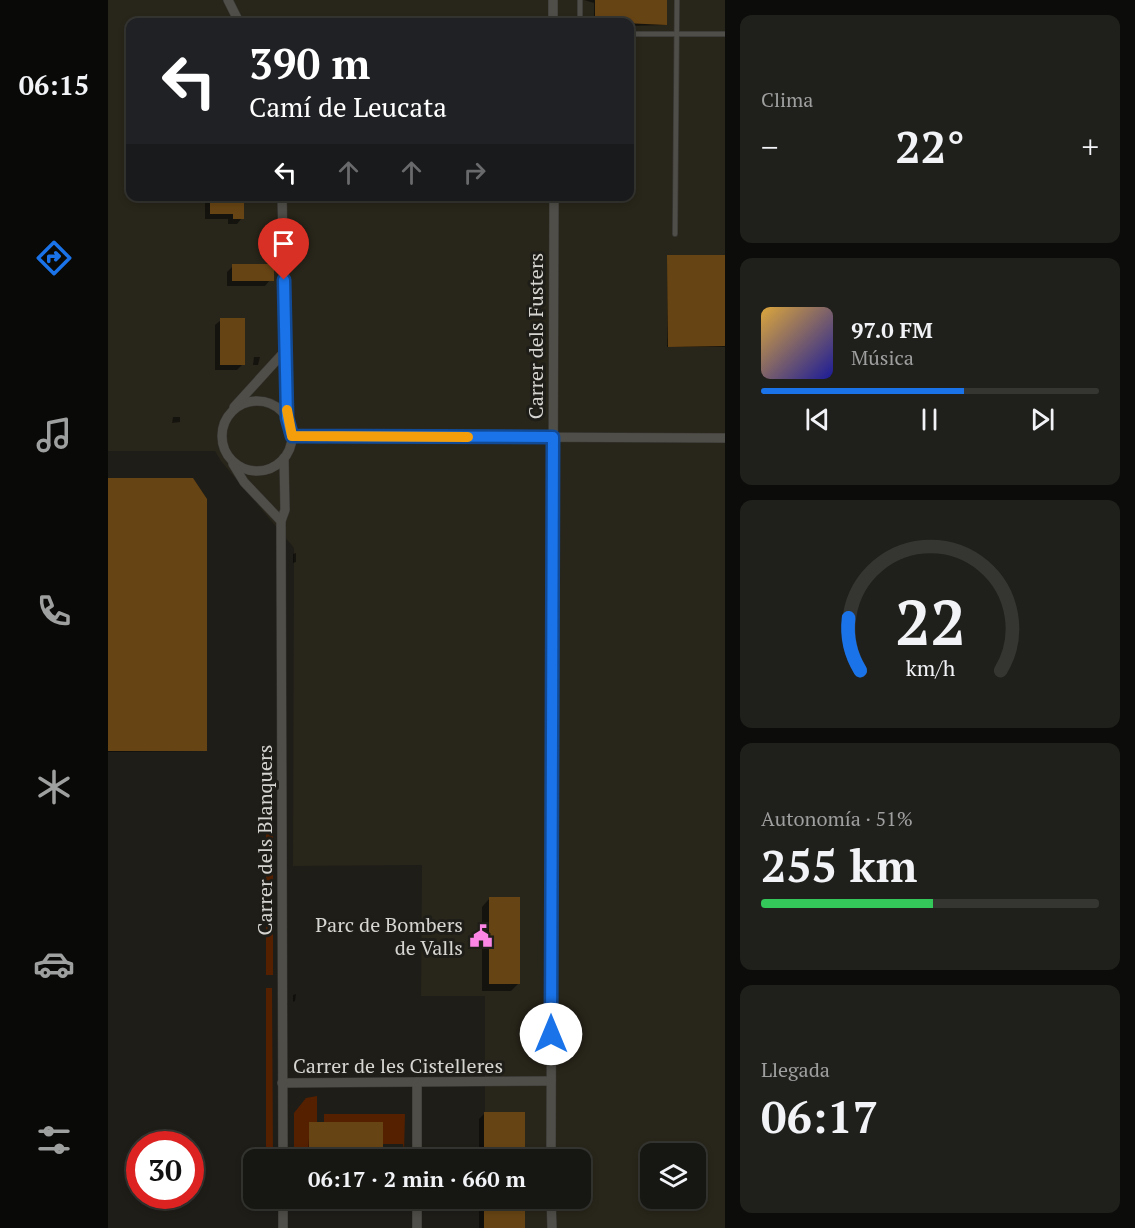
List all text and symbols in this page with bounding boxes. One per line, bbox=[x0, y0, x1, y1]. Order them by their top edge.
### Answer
text: 390 m bbox=[249, 35, 370, 91]
icon: left bbox=[150, 42, 228, 120]
text: 06:15 bbox=[19, 67, 89, 103]
text: Clima bbox=[761, 86, 813, 113]
text: Camí de Leucata bbox=[249, 89, 447, 125]
text: 22° bbox=[895, 116, 965, 176]
text: − bbox=[761, 125, 779, 168]
text: + bbox=[1081, 125, 1099, 168]
icon: left bbox=[269, 156, 302, 189]
icon: ahead bbox=[332, 156, 365, 189]
icon: ahead bbox=[395, 156, 428, 189]
icon: right bbox=[458, 156, 491, 189]
pin bbox=[258, 218, 309, 280]
icon: arrive bbox=[267, 227, 300, 260]
icon: directions bbox=[33, 237, 75, 279]
street label: Carrer dels Fusters bbox=[522, 253, 549, 419]
text: 97.0 FM bbox=[851, 315, 933, 344]
text: Música bbox=[851, 344, 914, 371]
icon: previous bbox=[801, 403, 834, 436]
icon: pause bbox=[913, 403, 946, 436]
icon: next bbox=[1026, 403, 1059, 436]
icon: music bbox=[33, 414, 75, 456]
text: 22 bbox=[895, 580, 965, 663]
icon: phone bbox=[33, 590, 75, 632]
text: km/h bbox=[905, 654, 955, 682]
street label: Carrer dels Blanquers bbox=[251, 745, 278, 935]
icon: climate bbox=[33, 766, 75, 808]
text: Autonomía · 51% bbox=[761, 805, 913, 832]
text: 255 km bbox=[761, 835, 917, 895]
place label: Parc de Bombers de Valls bbox=[315, 911, 463, 961]
public building icon: Parc de Bombers de Valls bbox=[468, 923, 494, 949]
icon: car bbox=[33, 943, 75, 985]
position arrow bbox=[519, 1002, 583, 1066]
street label: Carrer de les Cistelleres bbox=[293, 1052, 503, 1079]
text: Llegada bbox=[761, 1056, 830, 1083]
text: 06:17 bbox=[761, 1086, 878, 1146]
icon: filters bbox=[33, 1119, 75, 1161]
speed limit sign: 30 bbox=[126, 1131, 204, 1209]
map controls bbox=[640, 1143, 706, 1209]
button: layers bbox=[640, 1143, 706, 1209]
text: 06:17 · 2 min · 660 m bbox=[308, 1164, 526, 1193]

